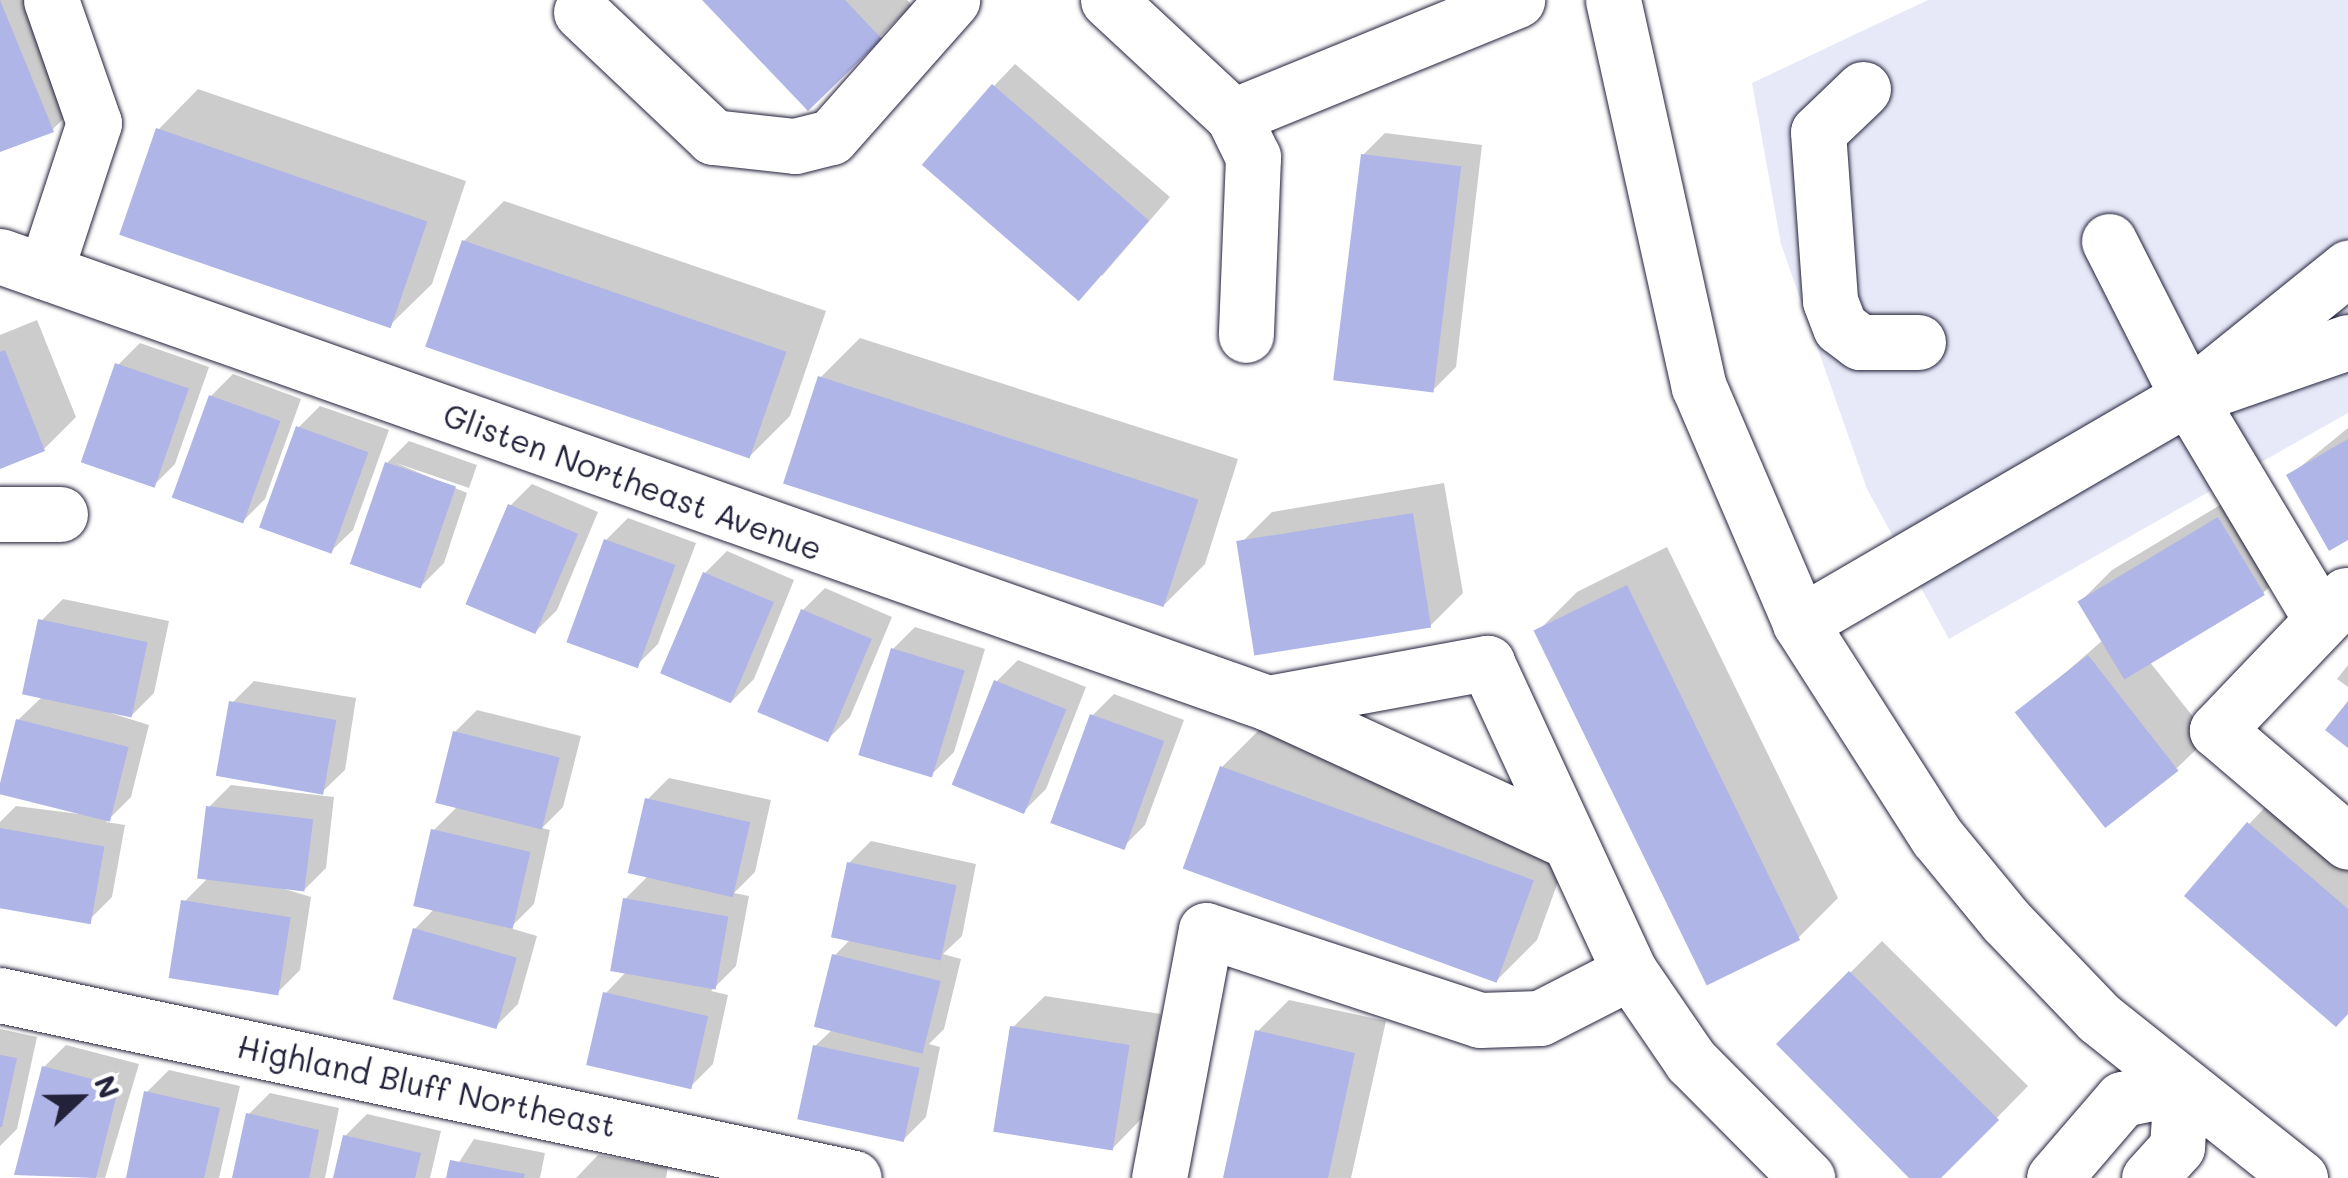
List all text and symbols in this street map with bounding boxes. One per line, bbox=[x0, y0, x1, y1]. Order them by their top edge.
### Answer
street label: Glisten Northeast Avenue bbox=[438, 395, 828, 567]
street label: Highland Bluff Northeast bbox=[234, 1026, 620, 1144]
north arrow bbox=[30, 1048, 130, 1148]
text: N bbox=[87, 1070, 128, 1103]

